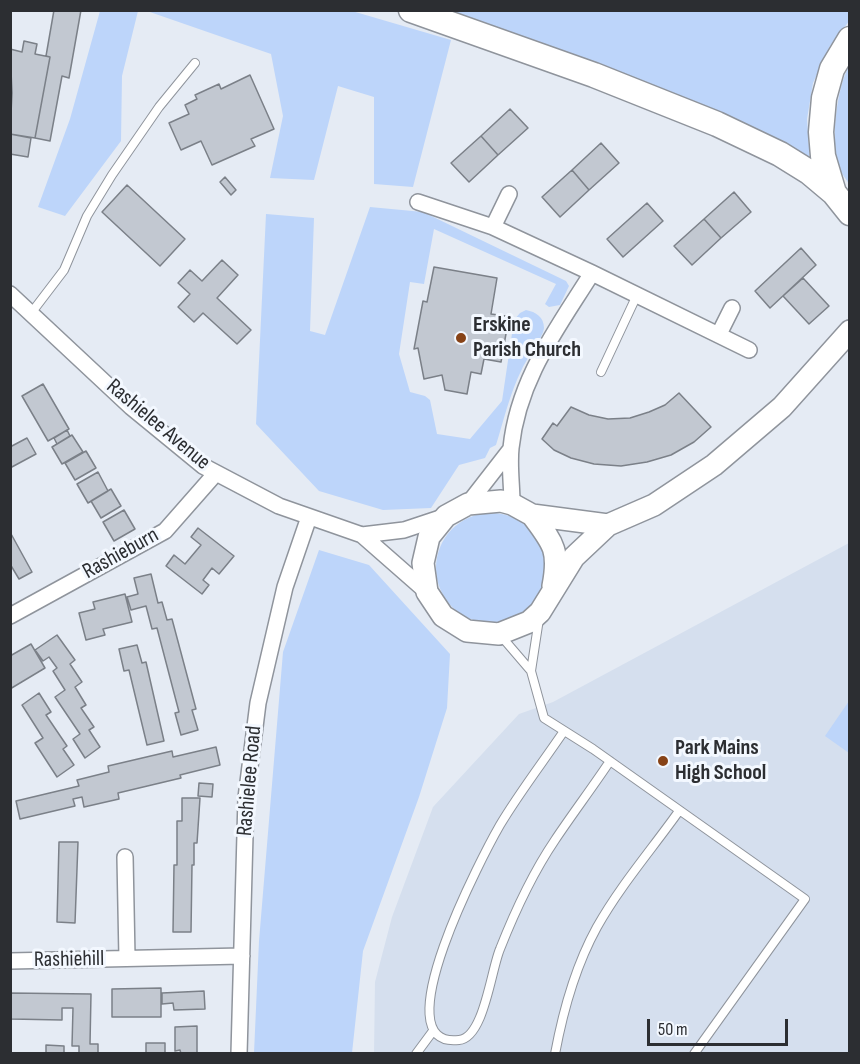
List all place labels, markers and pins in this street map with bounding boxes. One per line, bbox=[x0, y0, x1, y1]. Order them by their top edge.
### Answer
place label: Erskine Parish Church bbox=[473, 312, 581, 364]
marker: Erskine Parish Church bbox=[454, 331, 468, 345]
place label: Park Mains High School bbox=[675, 735, 766, 786]
marker: Park Mains High School bbox=[656, 754, 670, 768]

